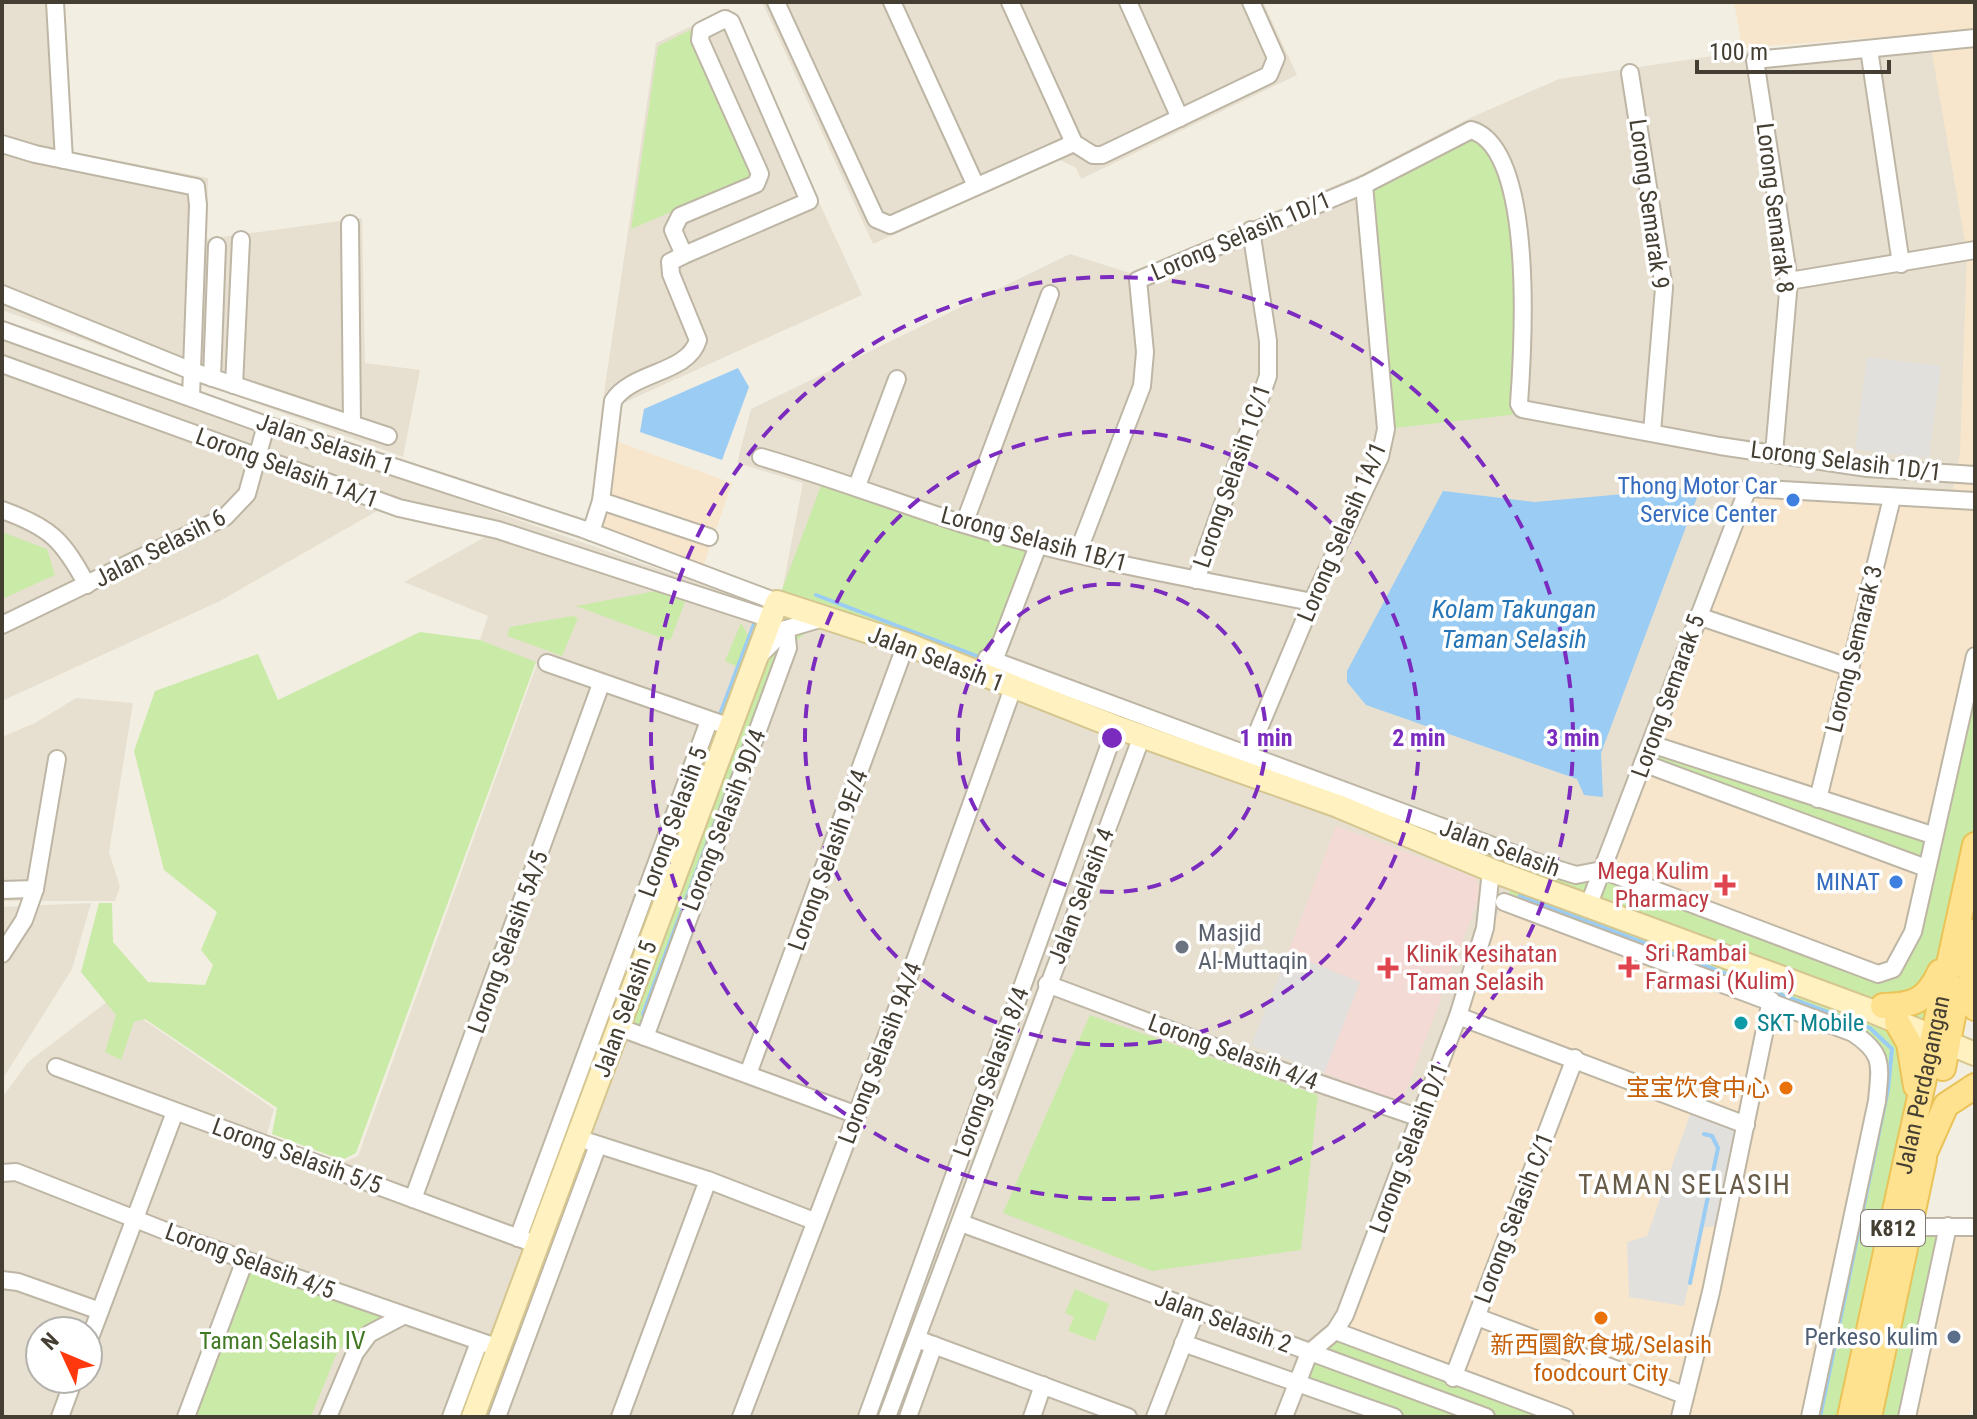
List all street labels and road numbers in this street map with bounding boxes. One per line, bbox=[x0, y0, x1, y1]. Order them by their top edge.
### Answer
street label: Lorong Semarak 9 bbox=[1623, 117, 1675, 291]
street label: Lorong Semarak 8 bbox=[1751, 121, 1799, 295]
street label: Lorong Selasih 1D/1 bbox=[1147, 186, 1335, 286]
street label: Lorong Selasih 1C/1 bbox=[1188, 381, 1276, 571]
street label: Jalan Selasih 1 bbox=[253, 407, 397, 481]
street label: Lorong Selasih 1A/1 bbox=[192, 422, 382, 514]
street label: Lorong Selasih 1D/1 bbox=[1749, 435, 1943, 487]
street label: Lorong Selasih 1A/1 bbox=[1292, 438, 1392, 626]
street label: Lorong Selasih 1B/1 bbox=[938, 501, 1130, 577]
street label: Jalan Selasih 6 bbox=[90, 503, 230, 593]
street label: Lorong Semarak 3 bbox=[1820, 562, 1888, 736]
street label: Lorong Semarak 5 bbox=[1626, 611, 1710, 781]
street label: Jalan Selasih 1 bbox=[864, 620, 1008, 698]
street label: Lorong Selasih 9D/4 bbox=[677, 725, 772, 915]
street label: Lorong Selasih 5 bbox=[633, 743, 713, 901]
street label: Lorong Selasih 9E/4 bbox=[782, 766, 874, 954]
street label: Jalan Selasih bbox=[1436, 813, 1564, 883]
street label: Jalan Selasih 4 bbox=[1042, 824, 1120, 968]
street label: Lorong Selasih 5A/5 bbox=[462, 847, 554, 1037]
street label: Jalan Selasih 5 bbox=[587, 937, 663, 1081]
street label: Lorong Selasih 9A/4 bbox=[832, 958, 928, 1148]
street label: Lorong Selasih 8/4 bbox=[947, 983, 1035, 1161]
street label: Jalan Perdagangan bbox=[1889, 993, 1956, 1177]
street label: Lorong Selasih 4/4 bbox=[1144, 1008, 1322, 1096]
street label: Lorong Selasih D/1 bbox=[1364, 1059, 1454, 1237]
street label: Lorong Selasih 5/5 bbox=[208, 1112, 386, 1200]
street label: Lorong Selasih C/1 bbox=[1469, 1129, 1559, 1307]
road number: K812 bbox=[1861, 1210, 1925, 1246]
street label: Lorong Selasih 4/5 bbox=[161, 1217, 339, 1305]
street label: Jalan Selasih 2 bbox=[1151, 1283, 1295, 1359]

